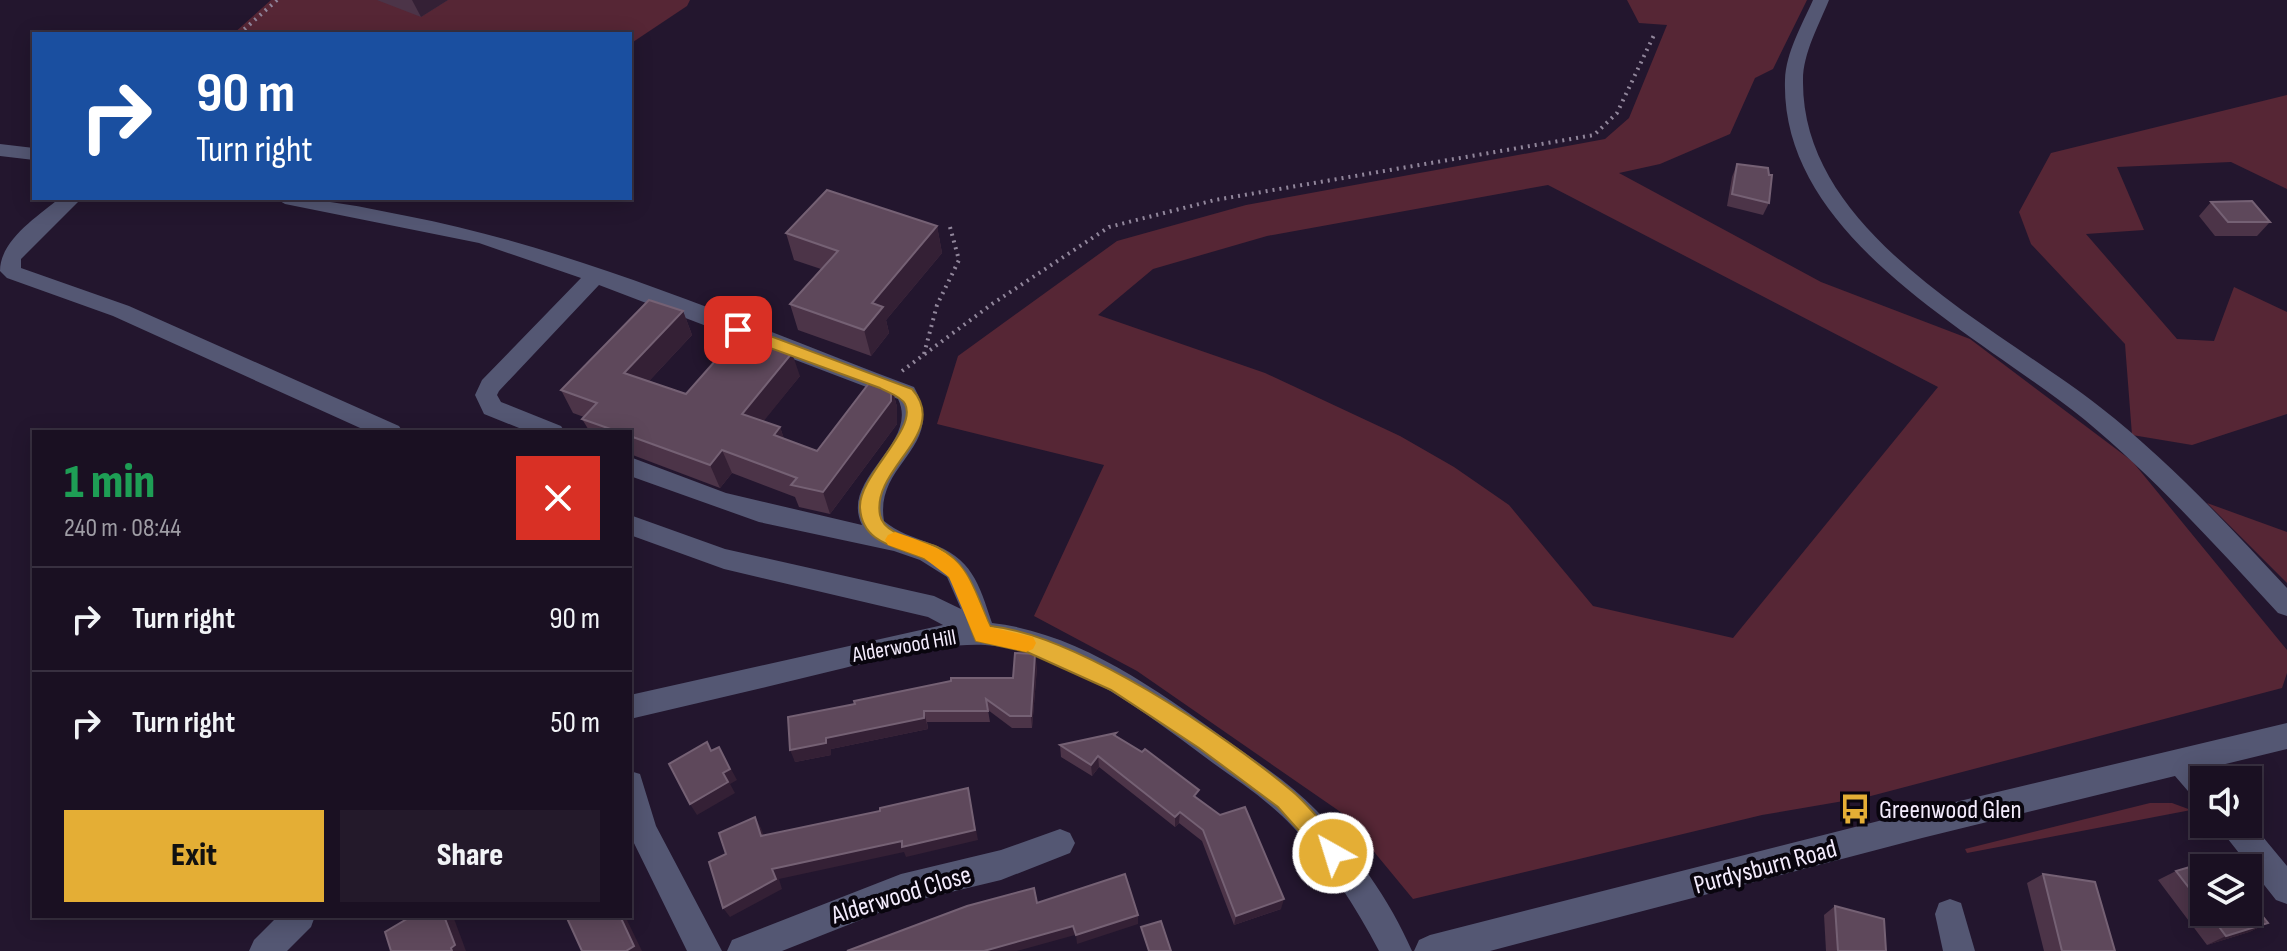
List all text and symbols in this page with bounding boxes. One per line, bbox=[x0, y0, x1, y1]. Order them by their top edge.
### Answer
text: 90 m bbox=[196, 61, 295, 128]
icon: right bbox=[64, 64, 168, 168]
text: Turn right bbox=[196, 129, 313, 172]
pin bbox=[704, 296, 772, 364]
icon: arrive bbox=[716, 308, 760, 352]
text: 1 min bbox=[64, 454, 155, 511]
button: close bbox=[516, 456, 600, 540]
text: 240 m · 08:44 bbox=[64, 513, 181, 544]
icon: right bbox=[64, 597, 108, 641]
text: Turn right bbox=[132, 601, 235, 637]
text: 90 m bbox=[549, 601, 600, 637]
street label: Alderwood Hill bbox=[849, 624, 958, 669]
icon: right bbox=[64, 701, 108, 745]
text: Turn right bbox=[132, 705, 235, 741]
text: 50 m bbox=[551, 705, 600, 741]
map controls bbox=[2190, 766, 2262, 926]
button: sound bbox=[2190, 766, 2262, 838]
bus stop icon: Greenwood Glen bbox=[1838, 792, 1872, 826]
place label: Greenwood Glen bbox=[1879, 795, 2022, 826]
button: Exit bbox=[64, 810, 324, 902]
button: Share bbox=[340, 810, 600, 902]
position arrow bbox=[1291, 811, 1375, 895]
street label: Purdysburn Road bbox=[1690, 833, 1840, 901]
button: layers bbox=[2190, 854, 2262, 926]
street label: Alderwood Close bbox=[827, 859, 975, 932]

